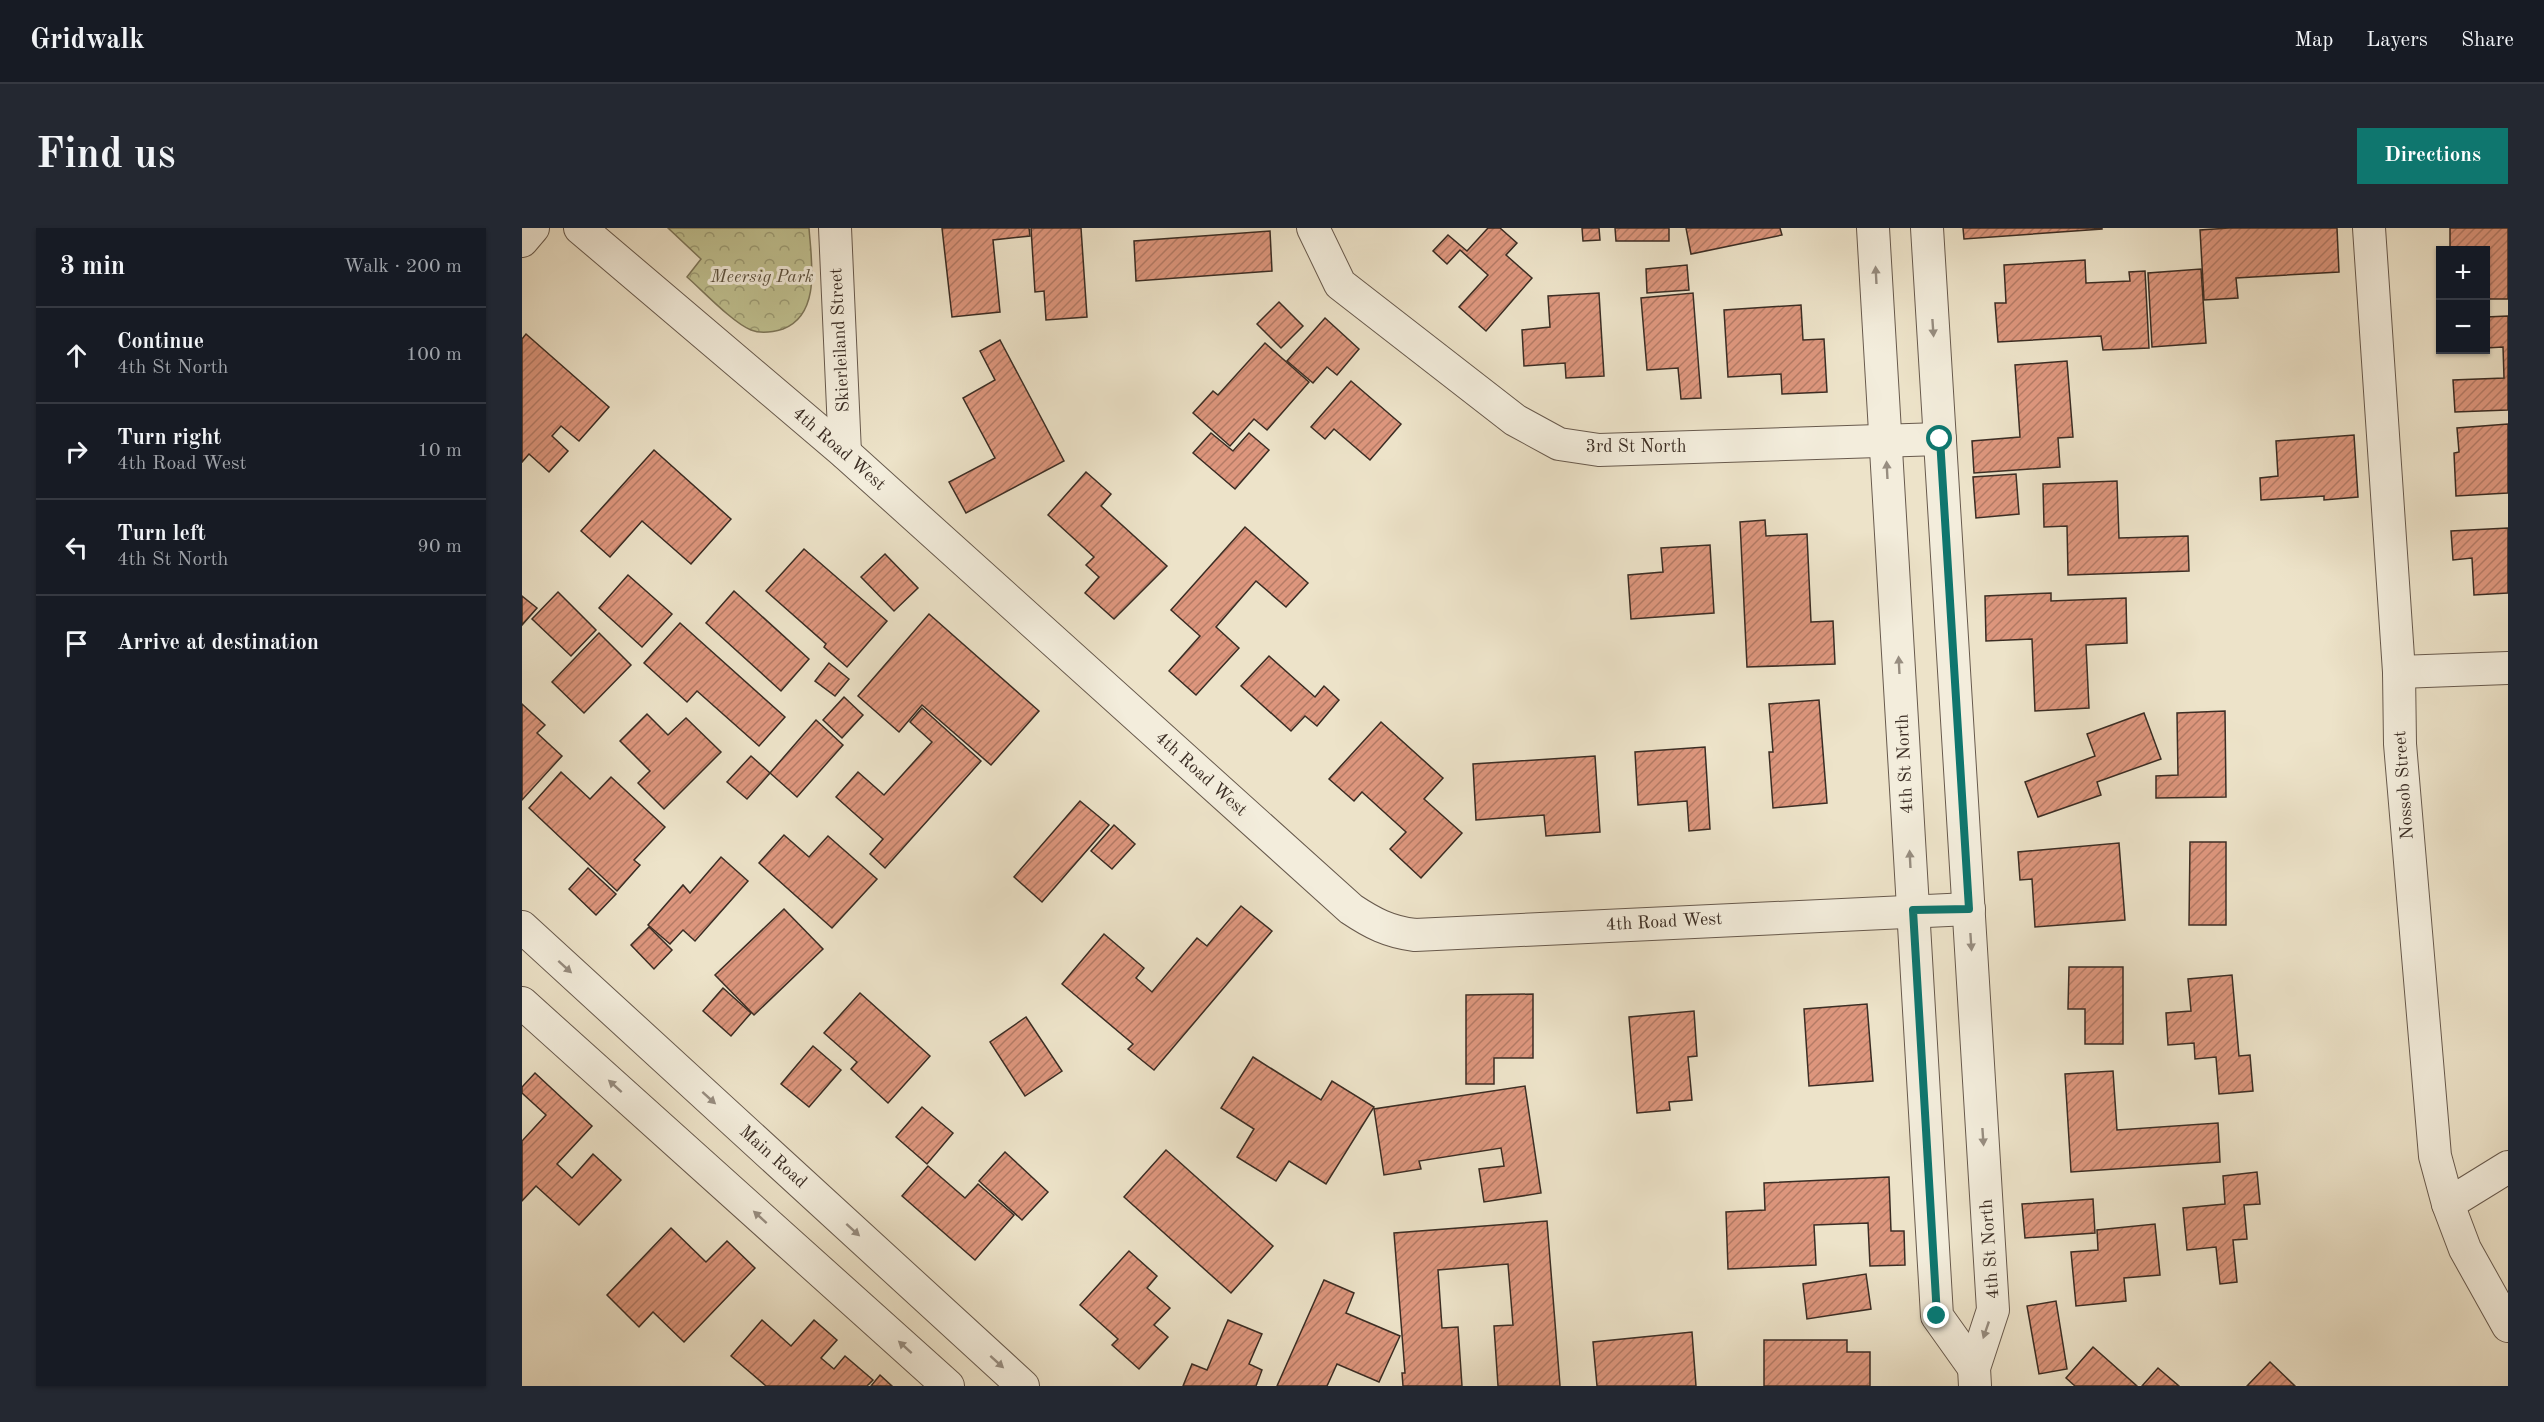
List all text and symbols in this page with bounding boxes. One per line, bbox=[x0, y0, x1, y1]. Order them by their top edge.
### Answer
text: Gridwalk bbox=[30, 27, 145, 55]
text: Map bbox=[2294, 30, 2333, 51]
text: Layers bbox=[2366, 30, 2428, 51]
text: Share bbox=[2461, 30, 2514, 51]
button: Directions bbox=[2357, 128, 2508, 184]
text: Find us bbox=[36, 135, 175, 177]
map controls bbox=[2436, 246, 2490, 354]
button: + bbox=[2436, 246, 2490, 300]
text: 3 min bbox=[60, 254, 125, 280]
text: Walk · 200 m bbox=[343, 257, 462, 277]
one-way arrow bbox=[1871, 266, 1881, 285]
street label: Skierleiland Street bbox=[827, 267, 853, 413]
park label: Meersig Park bbox=[709, 268, 814, 286]
button: − bbox=[2436, 300, 2490, 354]
one-way arrow bbox=[1928, 319, 1938, 338]
text: Continue bbox=[117, 331, 204, 353]
icon: ahead bbox=[60, 339, 93, 372]
text: 100 m bbox=[406, 345, 462, 365]
text: 4th St North bbox=[117, 358, 228, 378]
street label: 4th Road West bbox=[789, 404, 889, 494]
route start bbox=[1926, 425, 1952, 451]
text: Turn right bbox=[117, 427, 221, 449]
icon: right bbox=[60, 435, 93, 468]
street label: 3rd St North bbox=[1585, 438, 1687, 456]
text: 10 m bbox=[417, 441, 462, 461]
text: 4th Road West bbox=[117, 454, 247, 474]
one-way arrow bbox=[1883, 461, 1892, 480]
text: Turn left bbox=[117, 523, 206, 545]
icon: left bbox=[60, 531, 93, 564]
text: 90 m bbox=[417, 537, 462, 557]
text: 4th St North bbox=[117, 550, 228, 570]
icon: arrive bbox=[60, 627, 93, 660]
text: Arrive at destination bbox=[117, 632, 319, 654]
one-way arrow bbox=[1894, 655, 1903, 674]
street label: 4th St North bbox=[1893, 713, 1917, 815]
street label: 4th Road West bbox=[1152, 728, 1250, 820]
street label: Nossob Street bbox=[2391, 730, 2417, 840]
one-way arrow bbox=[1906, 850, 1915, 869]
street label: 4th Road West bbox=[1605, 910, 1723, 934]
one-way arrow bbox=[1966, 933, 1975, 952]
one-way arrow bbox=[557, 960, 572, 973]
one-way arrow bbox=[607, 1079, 622, 1093]
one-way arrow bbox=[701, 1091, 716, 1104]
street label: Main Road bbox=[736, 1122, 810, 1192]
one-way arrow bbox=[1978, 1127, 1987, 1146]
street label: 4th St North bbox=[1978, 1198, 2002, 1300]
one-way arrow bbox=[753, 1211, 768, 1224]
one-way arrow bbox=[845, 1223, 860, 1236]
route end bbox=[1923, 1302, 1949, 1328]
one-way arrow bbox=[1981, 1321, 1991, 1339]
one-way arrow bbox=[898, 1341, 913, 1354]
one-way arrow bbox=[989, 1355, 1004, 1369]

